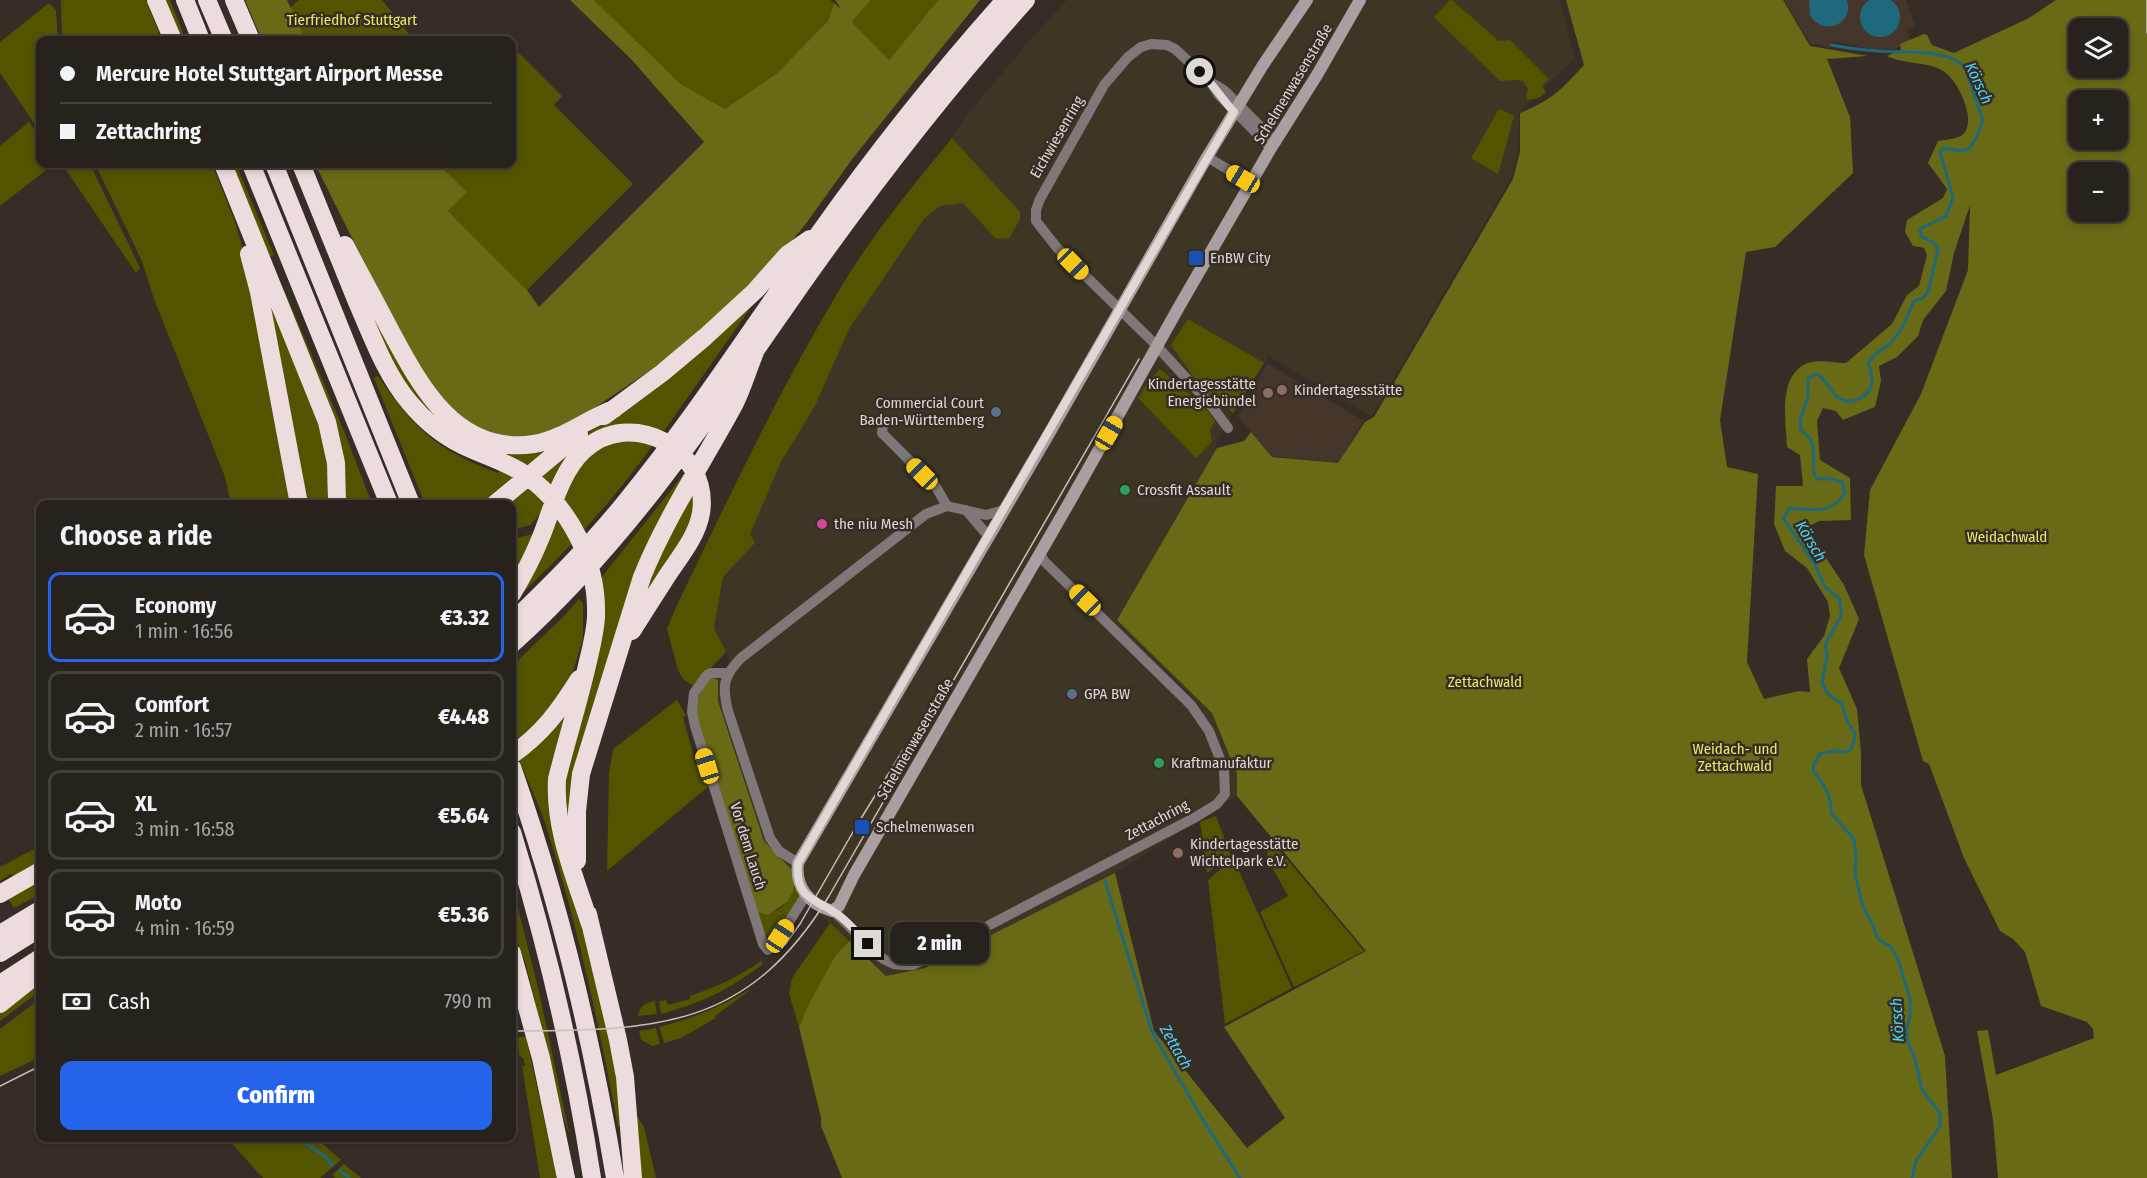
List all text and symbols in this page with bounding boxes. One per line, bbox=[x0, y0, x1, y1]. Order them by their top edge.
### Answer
park label: Tierfriedhof Stuttgart bbox=[287, 11, 417, 29]
map controls bbox=[2068, 18, 2128, 222]
button: layers bbox=[2068, 18, 2128, 78]
street label: Schelmenwasenstraße bbox=[1250, 20, 1336, 148]
route start bbox=[1186, 58, 1213, 85]
water label: Körsch bbox=[1961, 59, 1997, 107]
text: Mercure Hotel Stuttgart Airport Messe bbox=[96, 60, 443, 87]
button: + bbox=[2068, 90, 2128, 150]
street label: Eichwiesenring bbox=[1026, 93, 1088, 181]
text: Zettachring bbox=[96, 118, 201, 145]
car bbox=[1223, 162, 1263, 196]
button: − bbox=[2068, 162, 2128, 222]
car bbox=[1054, 245, 1092, 283]
marker: EnBW City bbox=[1187, 249, 1205, 267]
place label: EnBW City bbox=[1210, 249, 1271, 267]
place label: Kindertagesstätte Energiebündel bbox=[1148, 375, 1256, 410]
place label: Kindertagesstätte bbox=[1294, 381, 1402, 399]
marker: Kindertagesstätte bbox=[1275, 383, 1289, 397]
marker: Kindertagesstätte Energiebündel bbox=[1261, 386, 1275, 400]
place label: Commercial Court Baden-Württemberg bbox=[859, 394, 984, 429]
marker: Commercial Court Baden-Württemberg bbox=[989, 405, 1003, 419]
car bbox=[1092, 413, 1126, 453]
car bbox=[903, 455, 941, 493]
place label: Crossfit Assault bbox=[1137, 481, 1231, 499]
marker: Crossfit Assault bbox=[1118, 483, 1132, 497]
place label: the niu Mesh bbox=[834, 515, 913, 533]
marker: the niu Mesh bbox=[815, 517, 829, 531]
water label: Körsch bbox=[1792, 517, 1830, 565]
text: Choose a ride bbox=[60, 520, 212, 552]
park label: Weidachwald bbox=[1967, 528, 2047, 546]
car bbox=[1066, 581, 1104, 619]
icon: car bbox=[63, 590, 117, 644]
text: Economy bbox=[135, 592, 216, 619]
text: €3.32 bbox=[440, 604, 489, 631]
text: 1 min · 16:56 bbox=[135, 619, 233, 643]
park label: Zettachwald bbox=[1448, 673, 1522, 691]
street label: Schelmenwasenstraße bbox=[873, 675, 957, 803]
place label: GPA BW bbox=[1084, 685, 1130, 703]
marker: GPA BW bbox=[1065, 687, 1079, 701]
icon: car bbox=[63, 689, 117, 743]
text: Comfort bbox=[135, 691, 209, 718]
text: €4.48 bbox=[438, 703, 489, 730]
text: 2 min · 16:57 bbox=[135, 718, 232, 742]
park label: Weidach- und Zettachwald bbox=[1693, 740, 1777, 775]
car bbox=[693, 746, 721, 786]
place label: Kraftmanufaktur bbox=[1171, 754, 1273, 772]
marker: Kraftmanufaktur bbox=[1152, 756, 1166, 770]
icon: car bbox=[63, 788, 117, 842]
text: XL bbox=[135, 790, 157, 817]
street label: Zettachring bbox=[1122, 796, 1192, 844]
street label: Vor dem Lauch bbox=[726, 800, 770, 892]
text: €5.64 bbox=[438, 802, 489, 829]
text: 3 min · 16:58 bbox=[135, 817, 235, 841]
marker: Schelmenwasen bbox=[853, 818, 871, 836]
place label: Schelmenwasen bbox=[876, 818, 975, 836]
place label: Kindertagesstätte Wichtelpark e.V. bbox=[1190, 835, 1298, 870]
marker: Kindertagesstätte Wichtelpark e.V. bbox=[1171, 846, 1185, 860]
icon: car bbox=[63, 887, 117, 941]
text: Moto bbox=[135, 889, 182, 916]
text: €5.36 bbox=[438, 901, 489, 928]
text: 4 min · 16:59 bbox=[135, 916, 235, 940]
car bbox=[763, 916, 797, 956]
callout: 2 min bbox=[889, 923, 988, 965]
route end bbox=[854, 930, 881, 957]
text: 2 min bbox=[917, 931, 962, 955]
icon: cash bbox=[60, 985, 93, 1018]
text: Cash bbox=[108, 988, 151, 1015]
text: 790 m bbox=[444, 989, 492, 1013]
water label: Körsch bbox=[1886, 998, 1908, 1042]
water label: Zettach bbox=[1155, 1020, 1196, 1073]
button: Confirm bbox=[60, 1061, 492, 1130]

